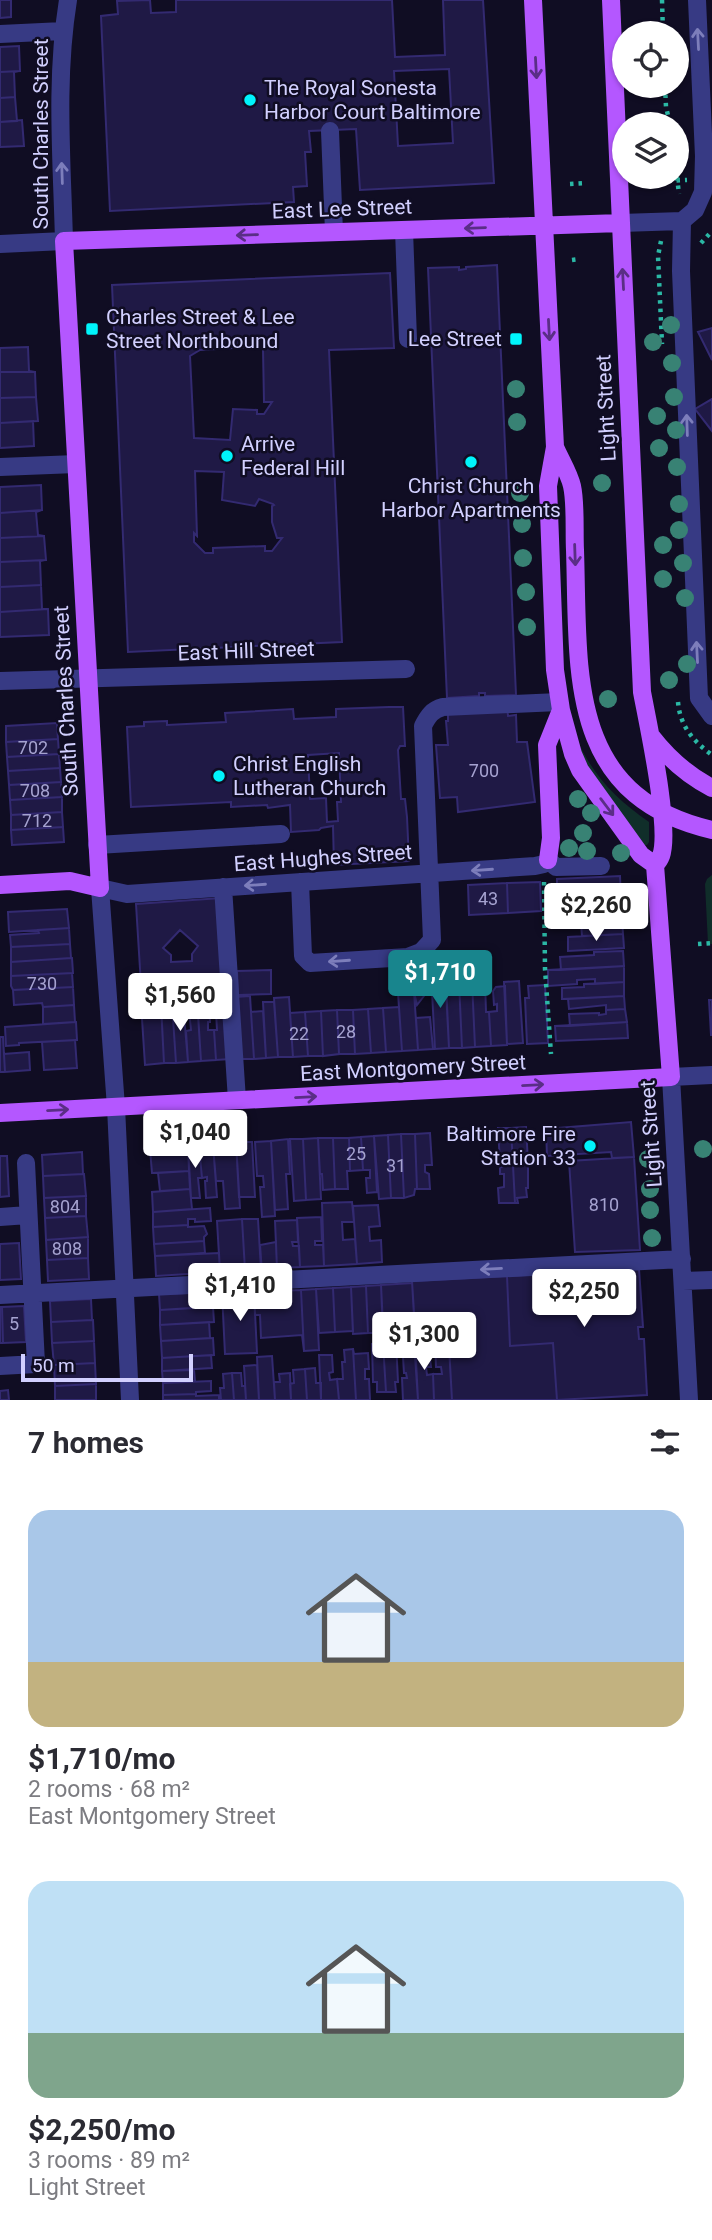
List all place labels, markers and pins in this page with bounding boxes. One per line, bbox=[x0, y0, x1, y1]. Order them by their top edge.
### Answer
place label: The Royal Sonesta Harbor Court Baltimore bbox=[264, 76, 481, 124]
marker: The Royal Sonesta Harbor Court Baltimore bbox=[242, 92, 258, 108]
place label: Charles Street & Lee Street Northbound bbox=[106, 305, 295, 353]
marker: Charles Street & Lee Street Northbound bbox=[84, 321, 100, 337]
place label: Lee Street bbox=[408, 327, 502, 351]
marker: Lee Street bbox=[508, 331, 524, 347]
place label: Arrive Federal Hill bbox=[241, 432, 345, 480]
marker: Arrive Federal Hill bbox=[219, 448, 235, 464]
marker: Christ Church Harbor Apartments bbox=[463, 454, 479, 470]
place label: Christ Church Harbor Apartments bbox=[381, 474, 561, 522]
place label: Christ English Lutheran Church bbox=[233, 752, 386, 800]
marker: Christ English Lutheran Church bbox=[211, 768, 227, 784]
pin: $2,260 bbox=[539, 884, 653, 943]
pin: $1,710 bbox=[383, 950, 497, 1010]
pin: $1,560 bbox=[123, 974, 237, 1033]
pin: $1,040 bbox=[138, 1110, 252, 1170]
place label: Baltimore Fire Station 33 bbox=[446, 1122, 576, 1170]
marker: Baltimore Fire Station 33 bbox=[582, 1138, 598, 1154]
pin: $1,410 bbox=[183, 1264, 297, 1323]
pin: $2,250 bbox=[527, 1270, 641, 1329]
pin: $1,300 bbox=[367, 1312, 481, 1372]

